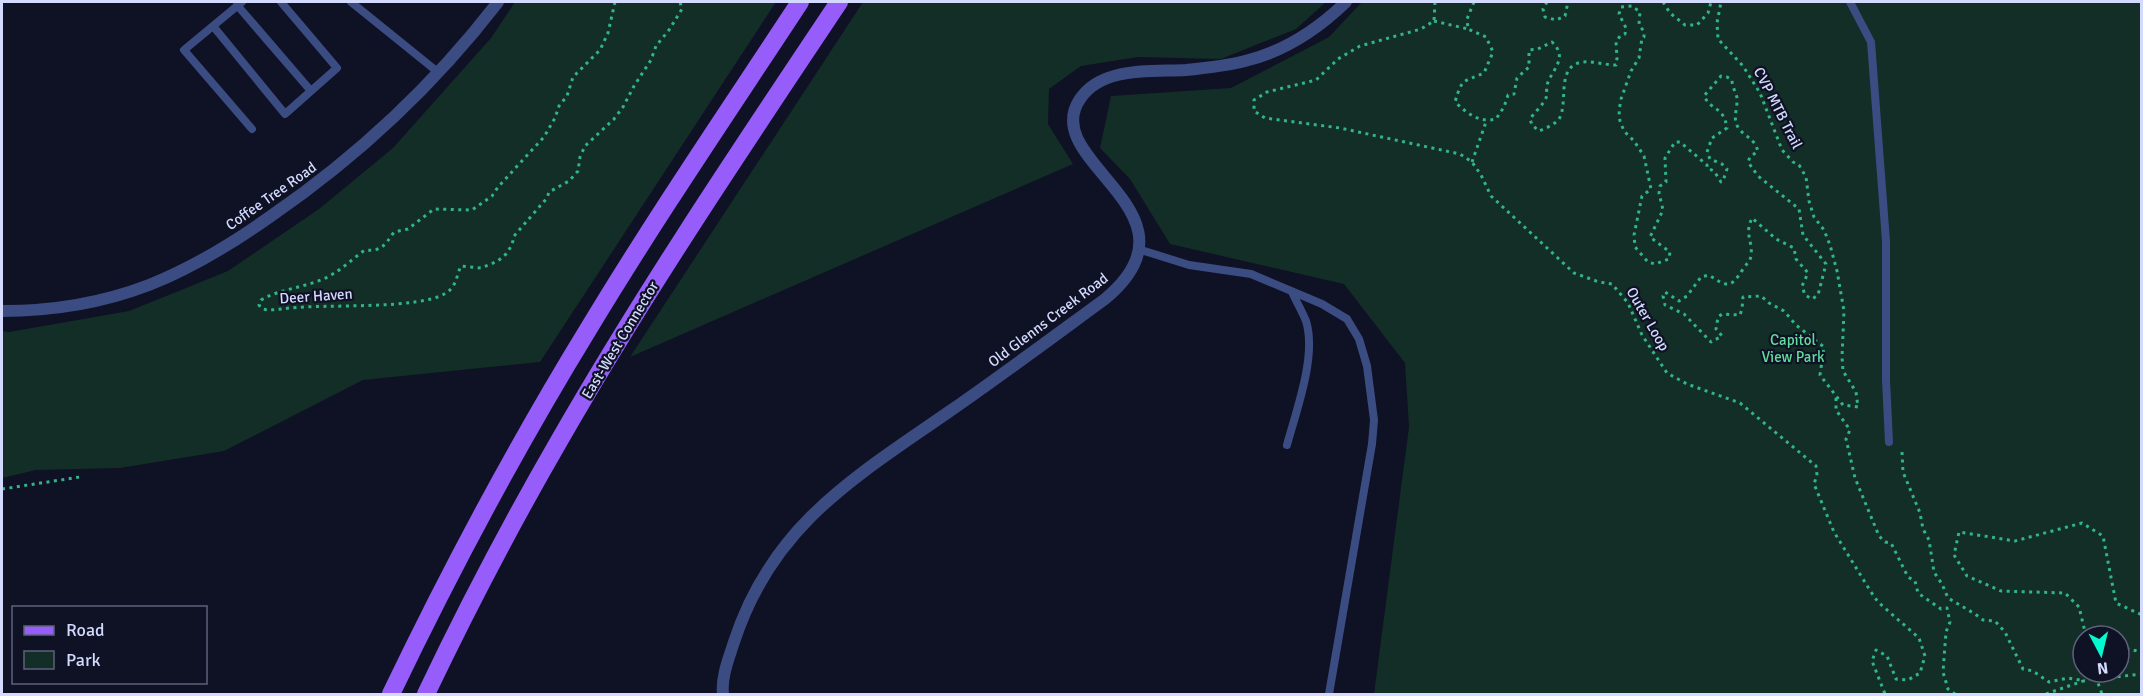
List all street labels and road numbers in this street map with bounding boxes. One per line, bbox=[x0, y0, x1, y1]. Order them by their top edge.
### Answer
street label: CVP MTB Trail bbox=[1750, 64, 1806, 152]
street label: Coffee Tree Road bbox=[222, 158, 320, 234]
street label: Old Glenns Creek Road bbox=[985, 269, 1111, 371]
street label: East-West Connector bbox=[578, 278, 662, 402]
street label: Deer Haven bbox=[279, 284, 353, 308]
street label: Outer Loop bbox=[1623, 284, 1673, 354]

